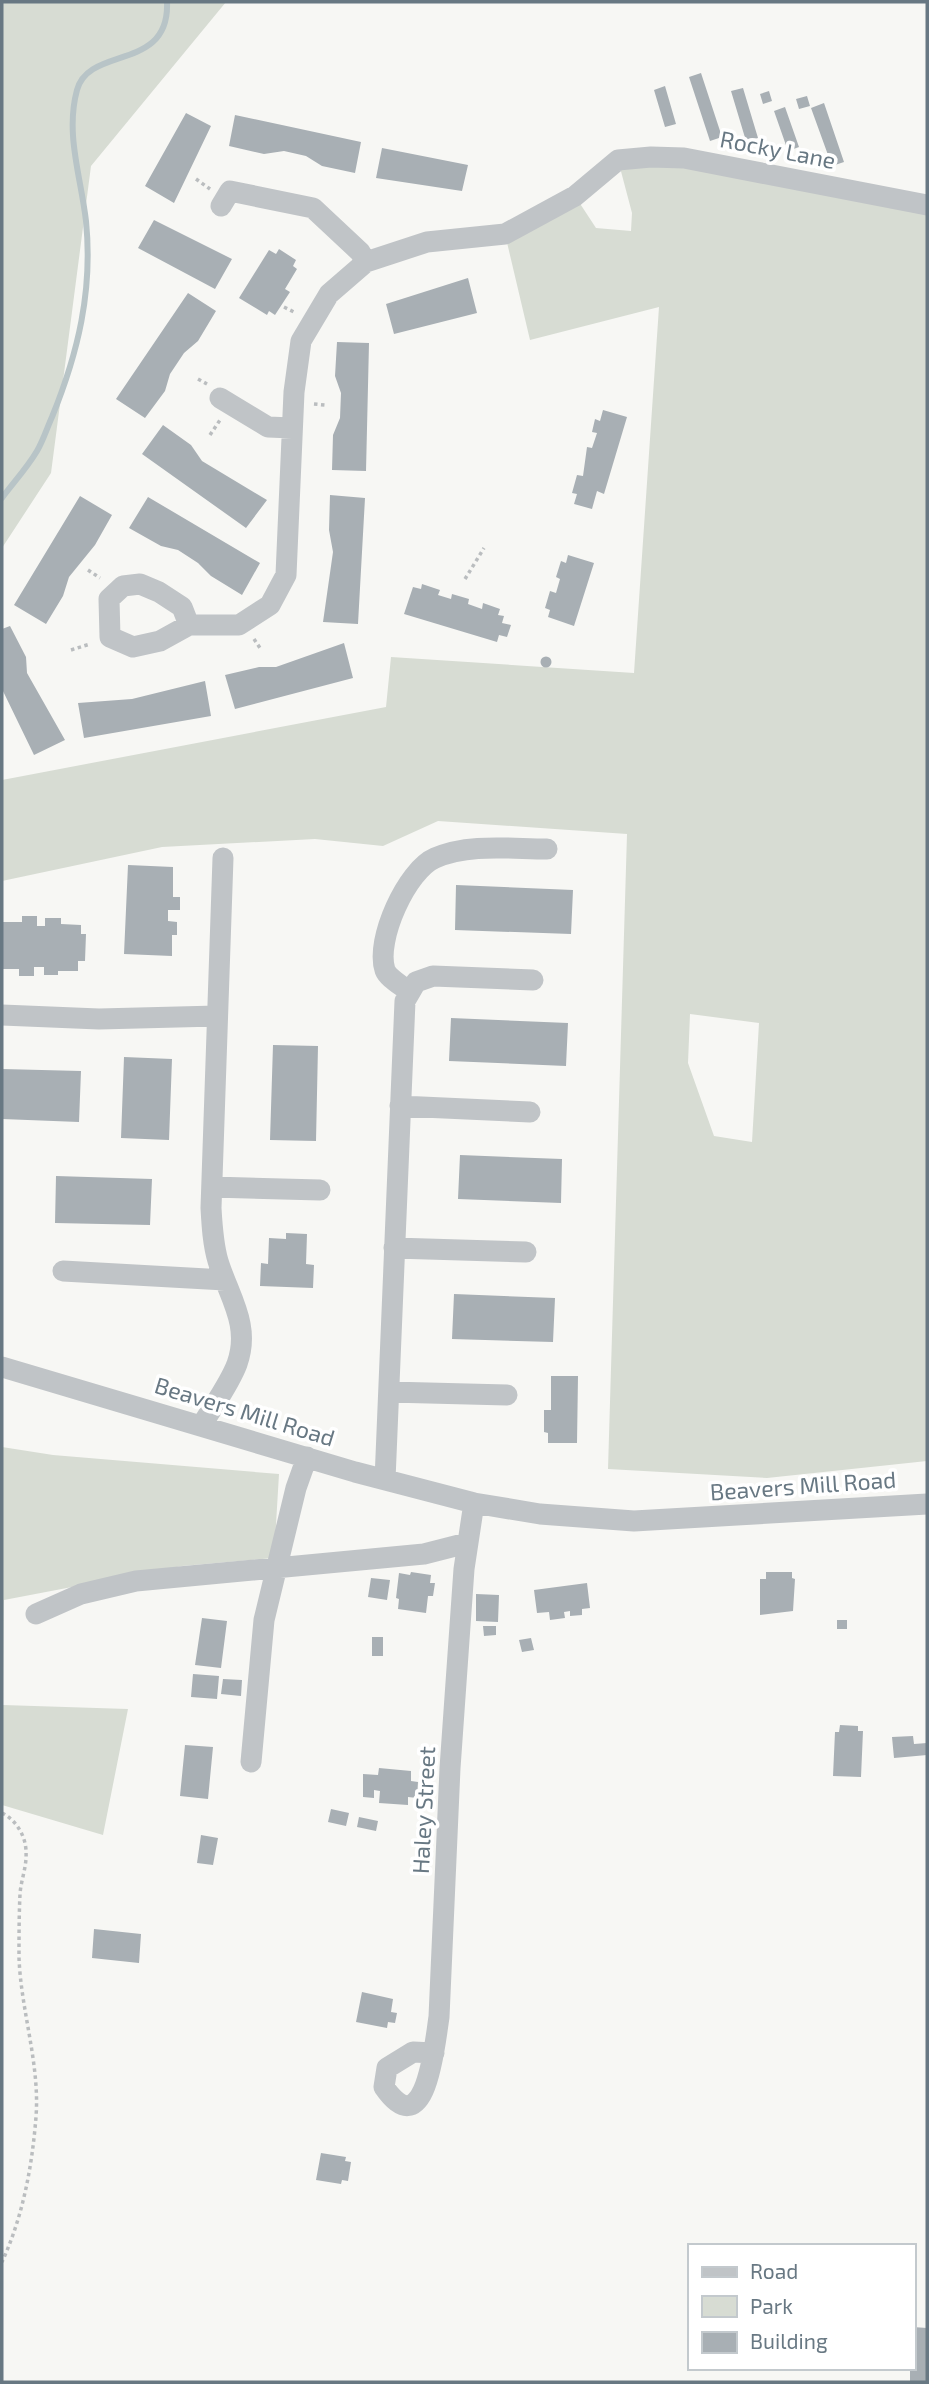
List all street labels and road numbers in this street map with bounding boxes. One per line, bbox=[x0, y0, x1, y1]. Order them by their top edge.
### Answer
street label: Rocky Lane bbox=[718, 124, 838, 174]
street label: Beavers Mill Road bbox=[152, 1370, 338, 1452]
street label: Beavers Mill Road bbox=[709, 1465, 897, 1505]
street label: Haley Street bbox=[406, 1745, 440, 1875]

